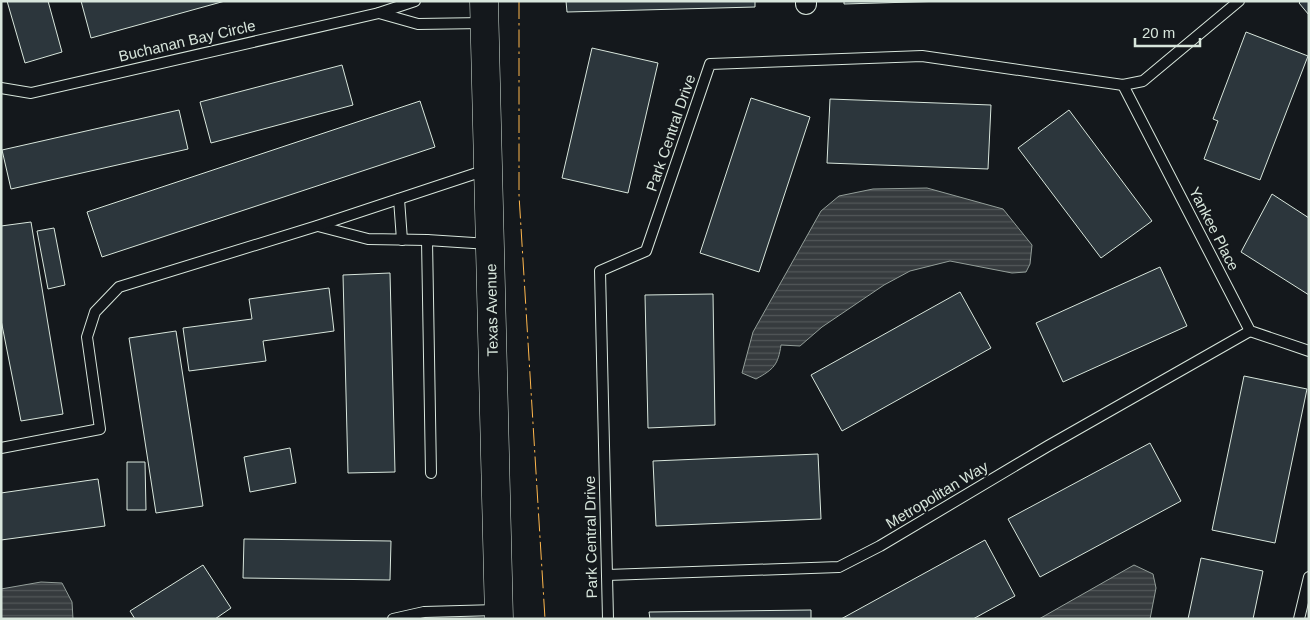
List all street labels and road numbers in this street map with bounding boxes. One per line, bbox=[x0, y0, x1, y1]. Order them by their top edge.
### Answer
street label: Buchanan Bay Circle bbox=[117, 16, 257, 65]
street label: Park Central Drive bbox=[643, 72, 699, 194]
street label: Yankee Place bbox=[1186, 184, 1243, 273]
street label: Texas Avenue bbox=[482, 263, 501, 357]
street label: Metropolitan Way bbox=[883, 457, 991, 532]
street label: Park Central Drive bbox=[581, 476, 600, 598]

